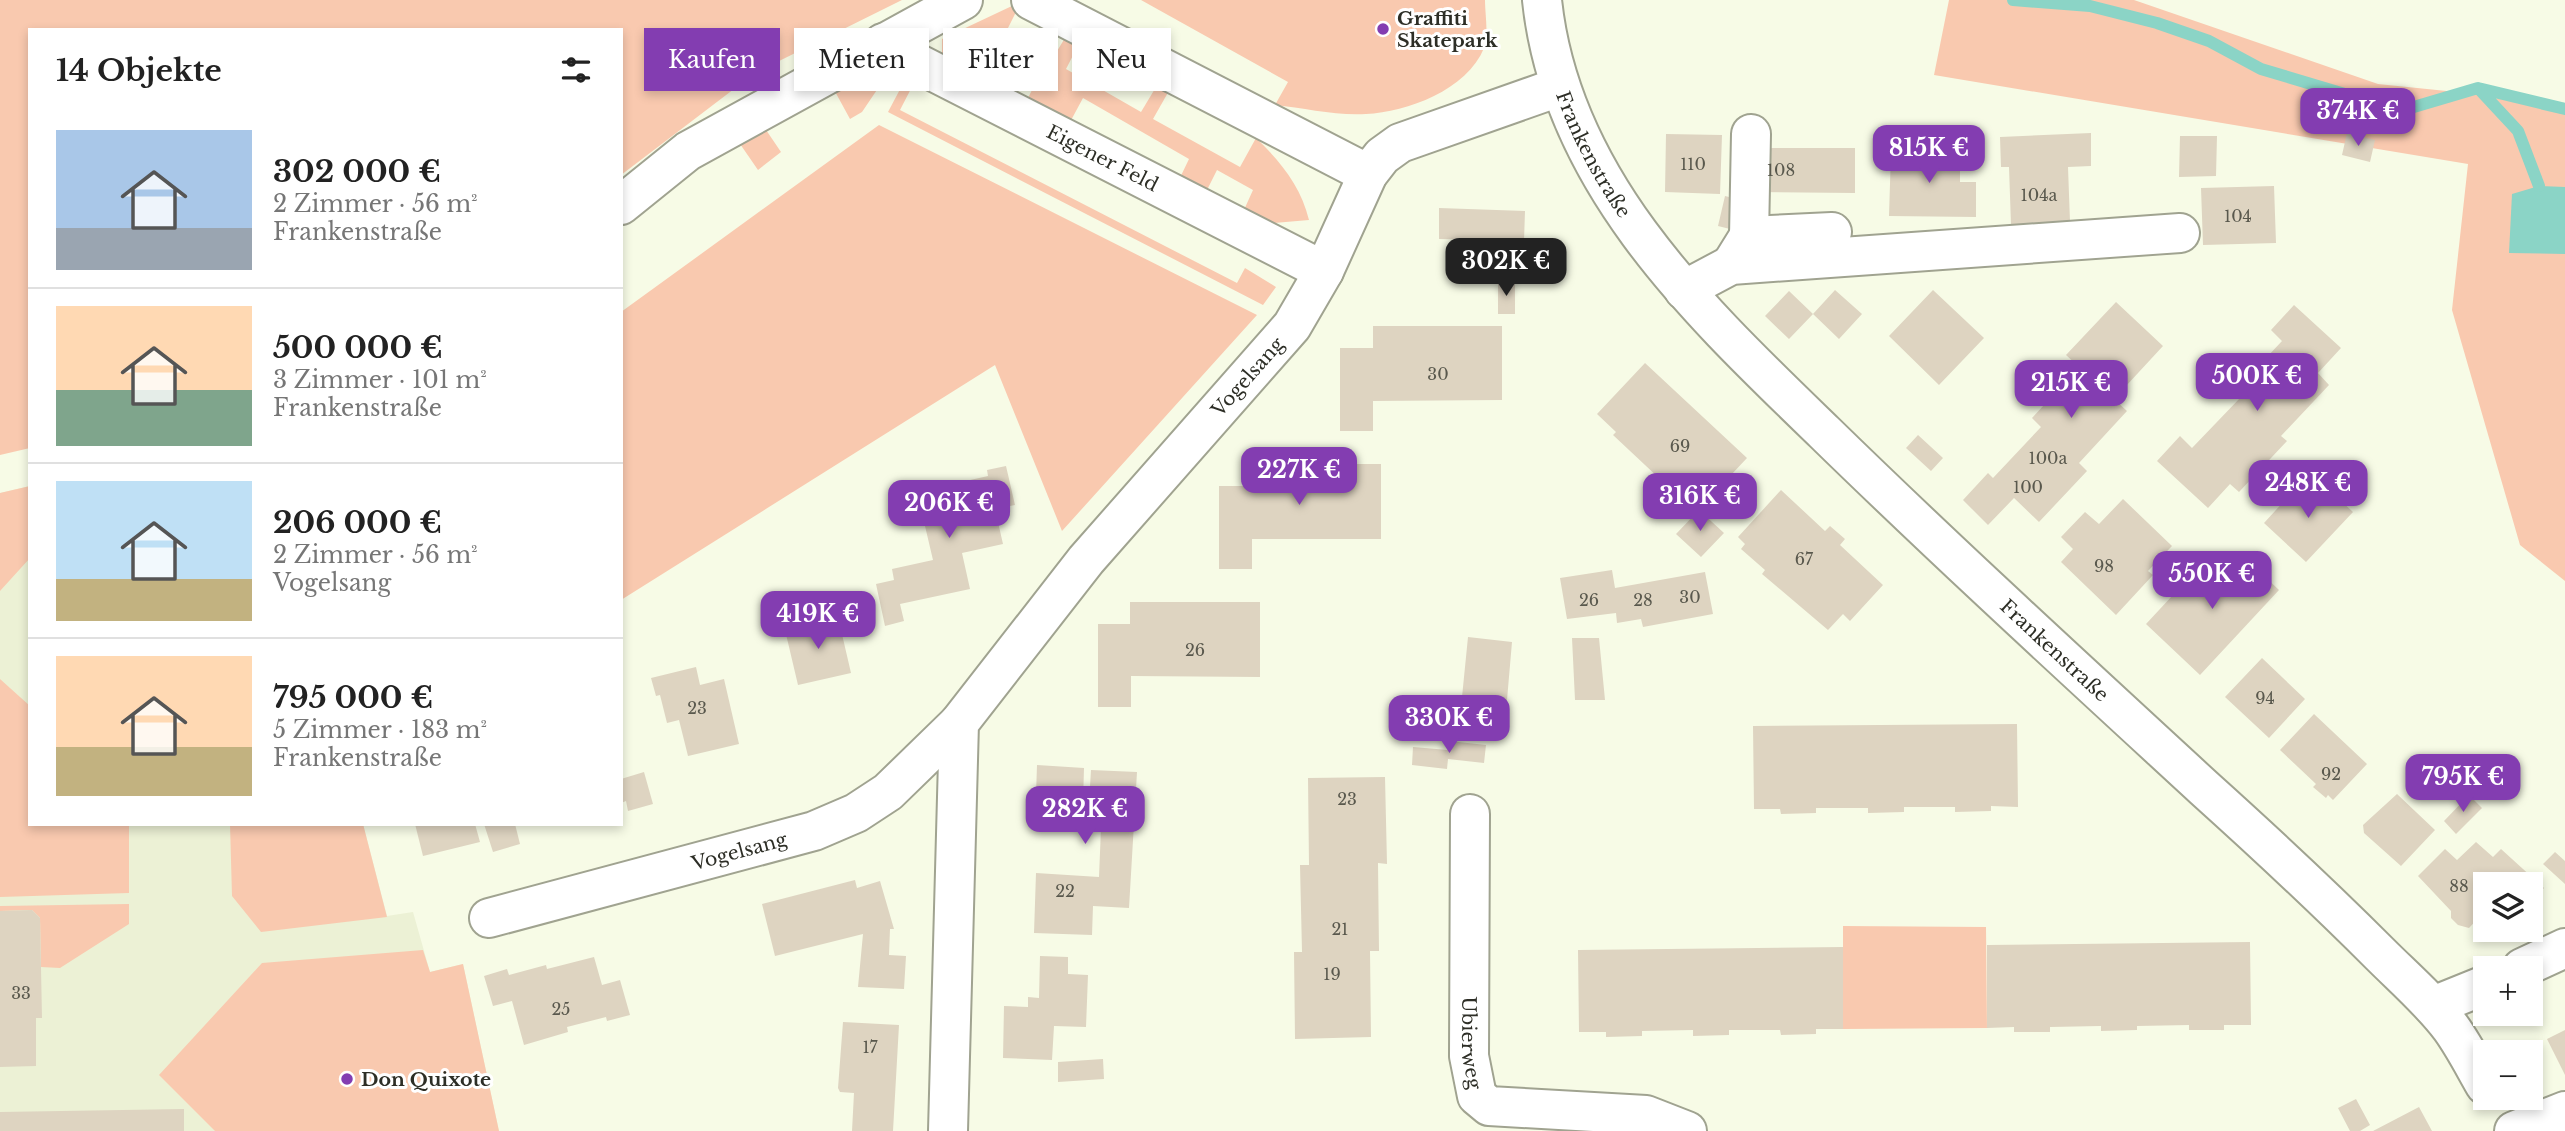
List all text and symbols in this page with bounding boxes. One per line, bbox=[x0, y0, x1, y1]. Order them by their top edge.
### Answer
place label: Graffiti Skatepark bbox=[1397, 7, 1498, 52]
marker: Graffiti Skatepark bbox=[1375, 21, 1391, 37]
chip: Kaufen bbox=[644, 28, 780, 91]
chip: Mieten bbox=[794, 28, 929, 91]
chip: Filter bbox=[943, 28, 1058, 91]
chip: Neu bbox=[1072, 28, 1171, 91]
icon: filters bbox=[557, 51, 595, 89]
text: 14 Objekte bbox=[56, 52, 222, 89]
street label: Frankenstraße bbox=[1551, 88, 1635, 222]
pin: 374K € bbox=[2301, 88, 2415, 148]
text: 374K € bbox=[2316, 97, 2400, 125]
street label: Eigener Feld bbox=[1043, 120, 1162, 197]
pin: 815K € bbox=[1872, 125, 1986, 185]
text: 815K € bbox=[1889, 134, 1969, 162]
text: 302 000 € bbox=[273, 153, 441, 190]
house number: 110 bbox=[1680, 154, 1706, 174]
icon: home bbox=[112, 158, 196, 242]
house number: 108 bbox=[1767, 160, 1795, 180]
house number: 104a bbox=[2021, 185, 2058, 205]
text: 2 Zimmer · 56 m² bbox=[273, 190, 478, 218]
house number: 104 bbox=[2224, 206, 2252, 226]
text: Frankenstraße bbox=[273, 218, 442, 246]
pin: 302K € bbox=[1449, 238, 1563, 298]
text: 302K € bbox=[1461, 247, 1551, 275]
text: 500 000 € bbox=[273, 329, 443, 366]
street label: Vogelsang bbox=[1206, 332, 1289, 422]
icon: home bbox=[112, 334, 196, 418]
pin: 500K € bbox=[2200, 354, 2314, 413]
pin: 215K € bbox=[2014, 360, 2128, 420]
text: 500K € bbox=[2212, 362, 2302, 390]
house number: 30 bbox=[1427, 364, 1449, 384]
text: 3 Zimmer · 101 m² bbox=[273, 366, 487, 394]
text: 215K € bbox=[2031, 369, 2111, 397]
text: Frankenstraße bbox=[273, 394, 442, 422]
house number: 69 bbox=[1670, 436, 1690, 456]
pin: 227K € bbox=[1242, 448, 1356, 507]
house number: 100a bbox=[2029, 448, 2068, 468]
text: 227K € bbox=[1257, 456, 1341, 484]
pin: 248K € bbox=[2251, 461, 2365, 520]
text: 248K € bbox=[2265, 469, 2351, 497]
pin: 316K € bbox=[1643, 474, 1757, 533]
house number: 100 bbox=[2013, 477, 2043, 497]
pin: 206K € bbox=[892, 480, 1006, 540]
text: 316K € bbox=[1659, 482, 1741, 510]
text: 206K € bbox=[904, 489, 994, 517]
text: 206 000 € bbox=[273, 504, 442, 541]
icon: home bbox=[112, 509, 196, 593]
text: 2 Zimmer · 56 m² bbox=[273, 541, 478, 569]
house number: 67 bbox=[1795, 549, 1814, 569]
pin: 550K € bbox=[2155, 552, 2269, 611]
house number: 98 bbox=[2094, 556, 2114, 576]
text: 550K € bbox=[2169, 560, 2255, 588]
text: Vogelsang bbox=[273, 569, 391, 597]
house number: 30 bbox=[1679, 587, 1701, 607]
house number: 26 bbox=[1579, 590, 1599, 610]
house number: 28 bbox=[1633, 590, 1653, 610]
pin: 419K € bbox=[761, 592, 875, 651]
street label: Frankenstraße bbox=[1995, 595, 2113, 706]
text: 419K € bbox=[777, 600, 859, 628]
house number: 26 bbox=[1185, 640, 1205, 660]
text: 795 000 € bbox=[273, 679, 433, 716]
icon: home bbox=[112, 684, 196, 768]
house number: 94 bbox=[2255, 688, 2275, 708]
pin: 330K € bbox=[1392, 696, 1506, 755]
house number: 23 bbox=[687, 698, 707, 718]
text: 330K € bbox=[1405, 704, 1493, 732]
text: 5 Zimmer · 183 m² bbox=[273, 716, 487, 744]
text: Frankenstraße bbox=[273, 744, 442, 772]
pin: 795K € bbox=[2406, 754, 2520, 814]
text: 795K € bbox=[2421, 763, 2505, 791]
house number: 92 bbox=[2321, 764, 2341, 784]
pin: 282K € bbox=[1028, 786, 1142, 846]
house number: 23 bbox=[1337, 789, 1357, 809]
text: 282K € bbox=[1042, 795, 1128, 823]
street label: Vogelsang bbox=[688, 828, 790, 876]
map controls bbox=[2473, 872, 2543, 1110]
button: layers bbox=[2473, 872, 2543, 942]
house number: 88 bbox=[2449, 876, 2469, 896]
house number: 22 bbox=[1055, 881, 1075, 901]
house number: 21 bbox=[1332, 919, 1349, 939]
button: + bbox=[2473, 956, 2543, 1026]
house number: 19 bbox=[1323, 964, 1341, 984]
house number: 33 bbox=[11, 983, 31, 1003]
street label: Ubierweg bbox=[1456, 996, 1487, 1092]
house number: 25 bbox=[552, 999, 570, 1019]
house number: 17 bbox=[862, 1037, 879, 1057]
button: − bbox=[2473, 1040, 2543, 1110]
place label: Don Quixote bbox=[361, 1068, 491, 1091]
marker: Don Quixote bbox=[339, 1071, 355, 1087]

